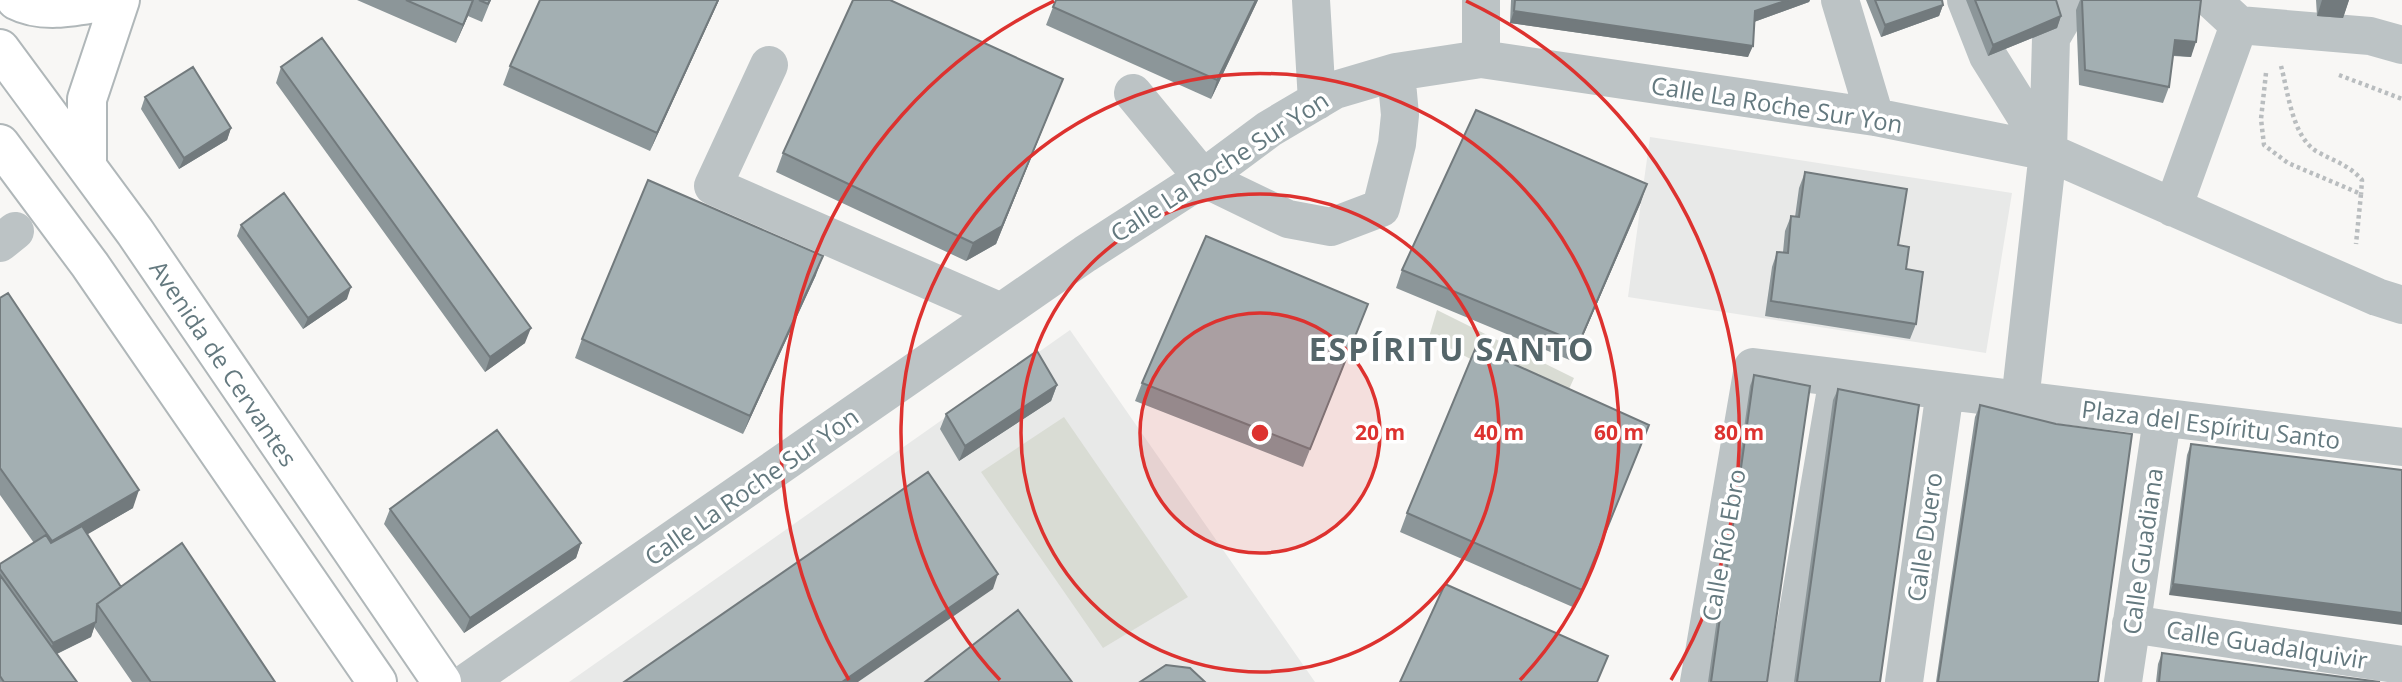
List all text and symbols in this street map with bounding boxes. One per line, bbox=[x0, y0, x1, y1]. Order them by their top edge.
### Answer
street label: Calle La Roche Sur Yon bbox=[1649, 68, 1905, 140]
street label: Calle La Roche Sur Yon bbox=[1103, 83, 1335, 249]
street label: Avenida de Cervantes bbox=[143, 253, 305, 473]
district label: ESPÍRITU SANTO bbox=[1309, 327, 1595, 370]
street label: Plaza del Espíritu Santo bbox=[2080, 392, 2342, 456]
street label: Calle La Roche Sur Yon bbox=[637, 400, 865, 572]
text: 20 m bbox=[1355, 418, 1405, 446]
text: 40 m bbox=[1474, 418, 1524, 446]
text: 60 m bbox=[1594, 418, 1644, 446]
text: 80 m bbox=[1714, 418, 1764, 446]
centre of rings bbox=[1248, 421, 1272, 445]
street label: Calle Río Ebro bbox=[1693, 466, 1753, 624]
street label: Calle Guadiana bbox=[2114, 466, 2170, 636]
street label: Calle Duero bbox=[1899, 470, 1949, 604]
street label: Calle Guadalquivir bbox=[2164, 612, 2370, 676]

